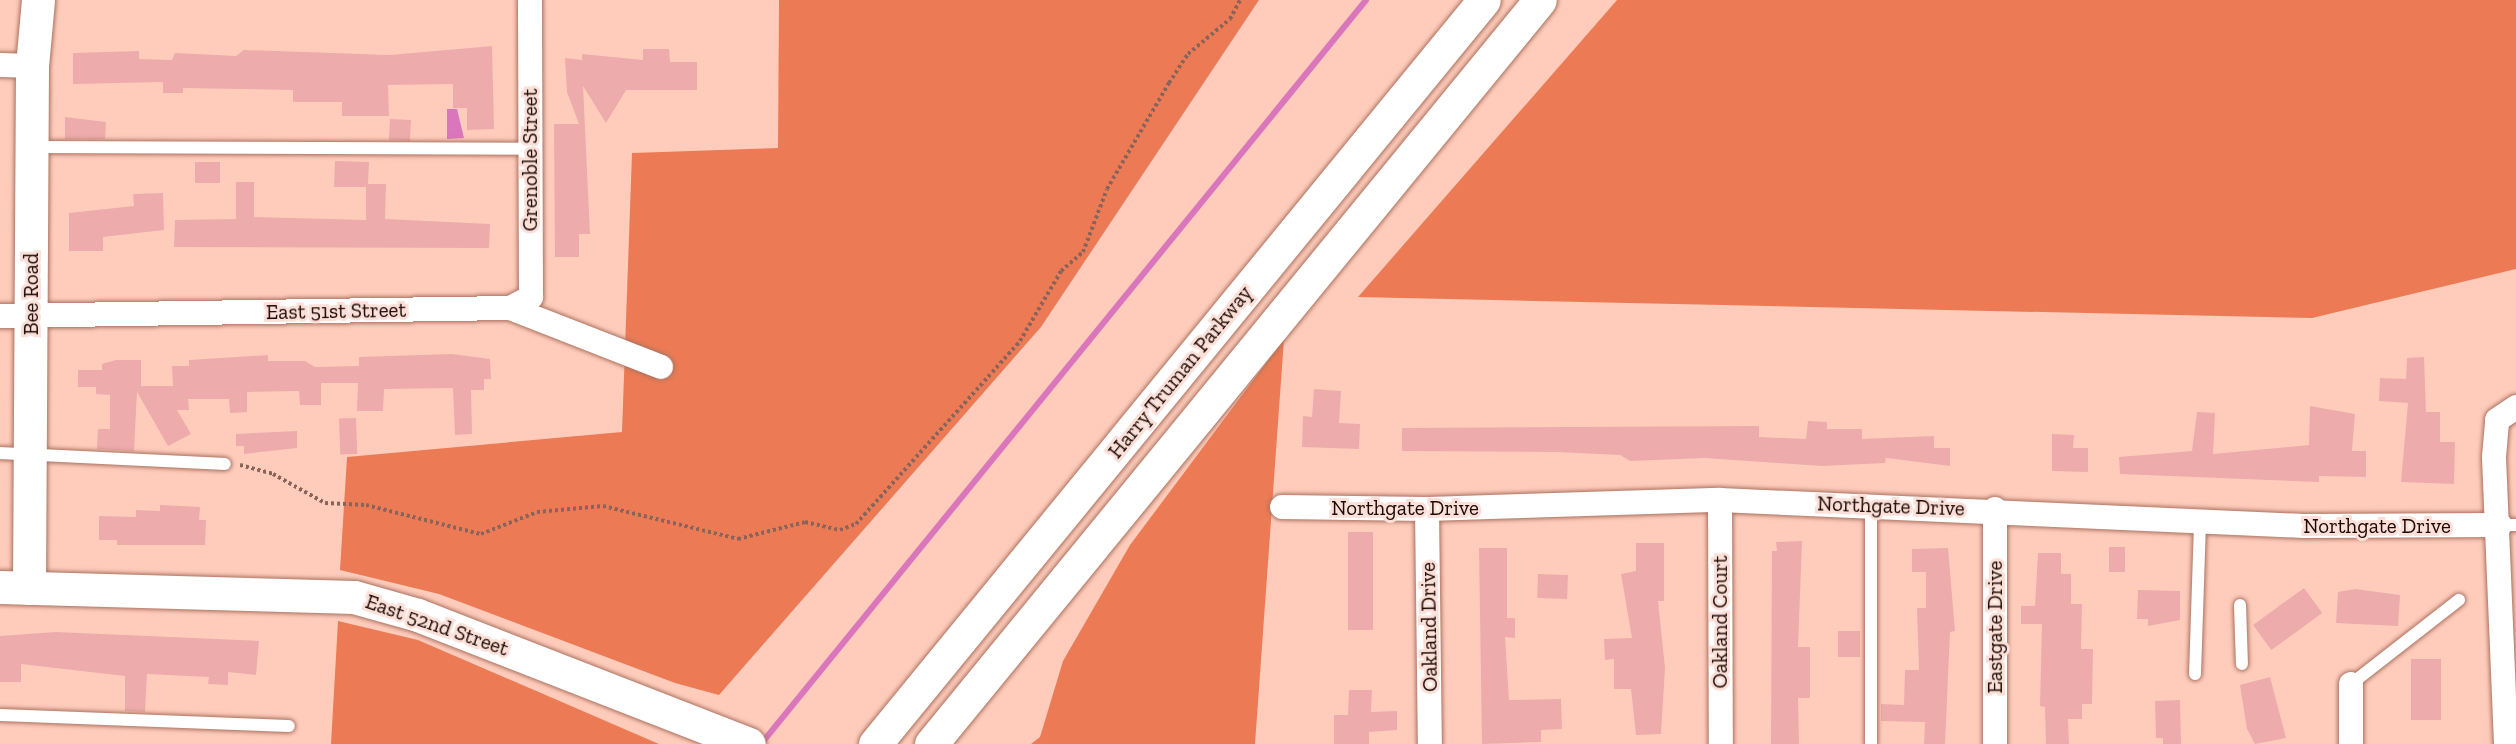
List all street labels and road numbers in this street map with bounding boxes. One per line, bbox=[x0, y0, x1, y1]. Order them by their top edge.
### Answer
street label: Grenoble Street bbox=[517, 89, 543, 231]
street label: Bee Road bbox=[18, 253, 44, 335]
street label: Harry Truman Parkway bbox=[1102, 280, 1258, 464]
street label: East 51st Street bbox=[266, 297, 406, 325]
street label: Northgate Drive bbox=[1817, 491, 1965, 521]
street label: Northgate Drive bbox=[1331, 495, 1479, 521]
street label: Northgate Drive bbox=[2303, 513, 2451, 539]
street label: Oakland Court bbox=[1707, 555, 1733, 689]
street label: Eastgate Drive bbox=[1982, 561, 2008, 693]
street label: Oakland Drive bbox=[1415, 562, 1443, 692]
street label: East 52nd Street bbox=[362, 589, 512, 661]

